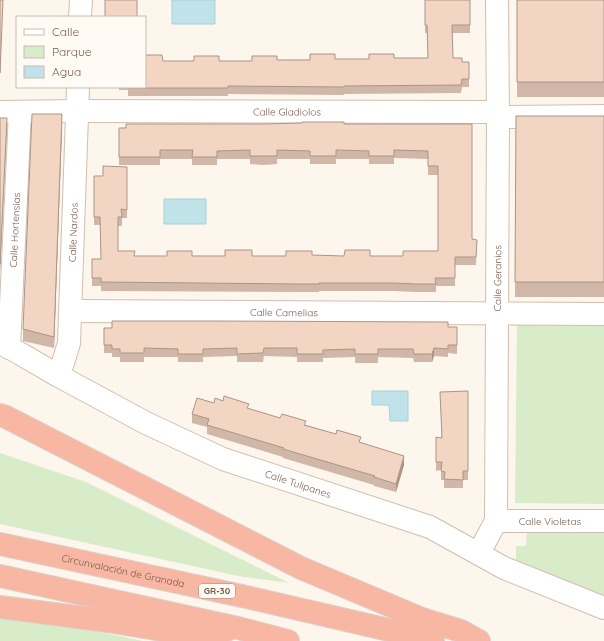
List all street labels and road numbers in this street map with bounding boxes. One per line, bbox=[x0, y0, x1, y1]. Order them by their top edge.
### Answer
street label: Calle Gladiolos bbox=[253, 105, 321, 119]
street label: Calle Hortensias bbox=[7, 192, 23, 268]
street label: Calle Nardos bbox=[66, 202, 81, 262]
street label: Calle Geranios bbox=[491, 245, 504, 312]
street label: Calle Camelias bbox=[250, 306, 318, 319]
street label: Calle Tulipanes bbox=[263, 467, 333, 501]
street label: Calle Violetas bbox=[519, 515, 581, 528]
street label: Circunvalación de Granada bbox=[60, 551, 186, 591]
road number: GR-30 bbox=[199, 584, 235, 598]

